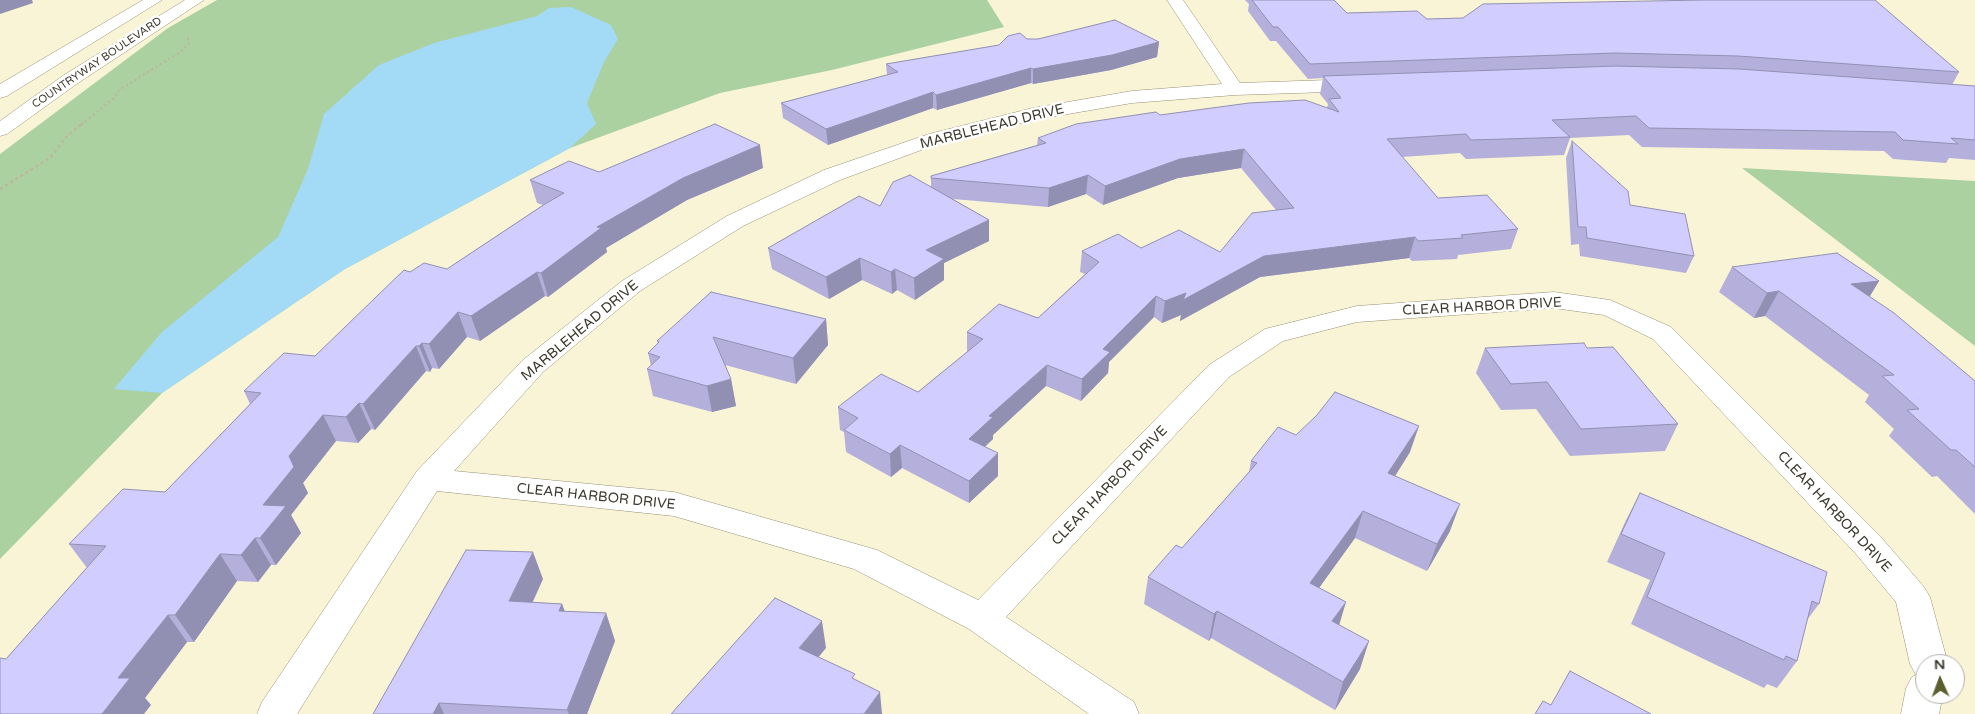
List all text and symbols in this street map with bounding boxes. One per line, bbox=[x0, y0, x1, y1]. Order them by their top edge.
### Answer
street label: COUNTRYWAY BOULEVARD bbox=[30, 15, 164, 111]
street label: MARBLEHEAD DRIVE bbox=[918, 101, 1066, 153]
street label: MARBLEHEAD DRIVE bbox=[518, 277, 642, 385]
street label: CLEAR HARBOR DRIVE bbox=[1402, 294, 1562, 320]
street label: CLEAR HARBOR DRIVE bbox=[1049, 423, 1171, 549]
street label: CLEAR HARBOR DRIVE bbox=[1773, 448, 1895, 576]
street label: CLEAR HARBOR DRIVE bbox=[516, 480, 676, 514]
north arrow bbox=[1915, 654, 1965, 704]
text: N bbox=[1934, 656, 1945, 673]

